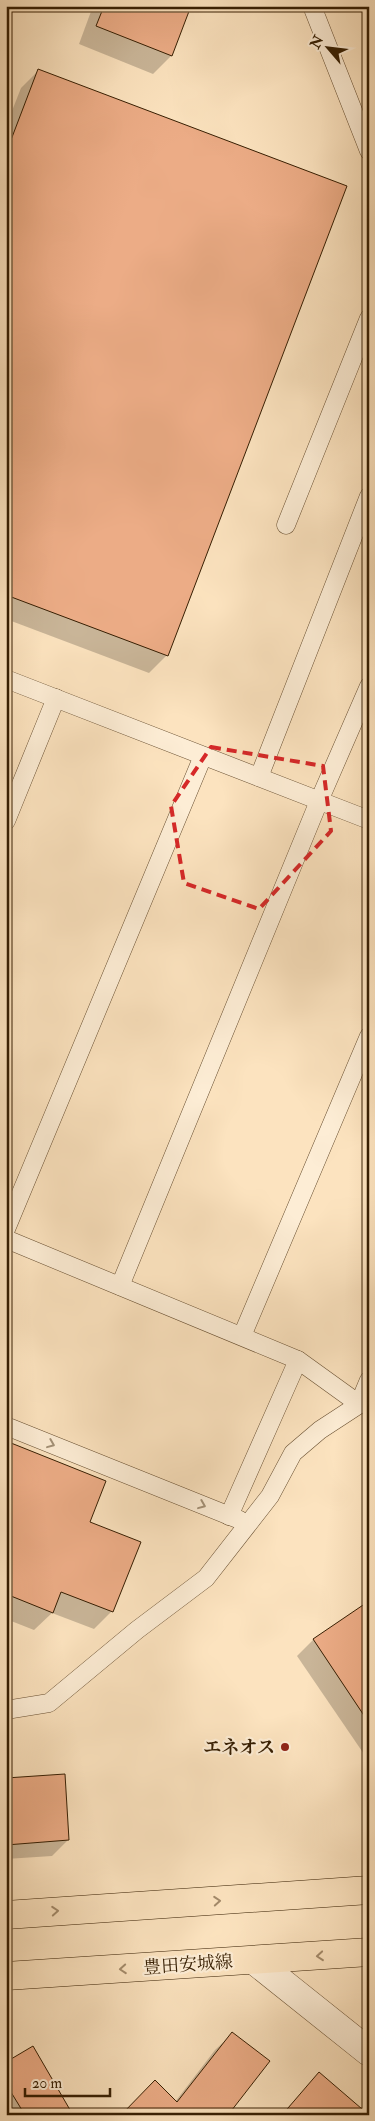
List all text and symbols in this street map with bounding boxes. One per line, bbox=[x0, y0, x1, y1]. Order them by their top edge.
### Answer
north arrow bbox=[302, 22, 352, 72]
text: N bbox=[306, 32, 328, 53]
one-way arrow bbox=[47, 1439, 55, 1449]
one-way arrow bbox=[197, 1499, 206, 1510]
place label: エネオス bbox=[203, 1736, 275, 1759]
marker: エネオス bbox=[279, 1741, 291, 1753]
one-way arrow bbox=[213, 1895, 221, 1906]
one-way arrow bbox=[51, 1906, 59, 1917]
street label: 豊田安城線 bbox=[142, 1950, 234, 1980]
one-way arrow bbox=[316, 1950, 324, 1961]
one-way arrow bbox=[119, 1964, 127, 1975]
scale bar bbox=[25, 2066, 110, 2098]
text: 20 m bbox=[32, 2074, 62, 2093]

